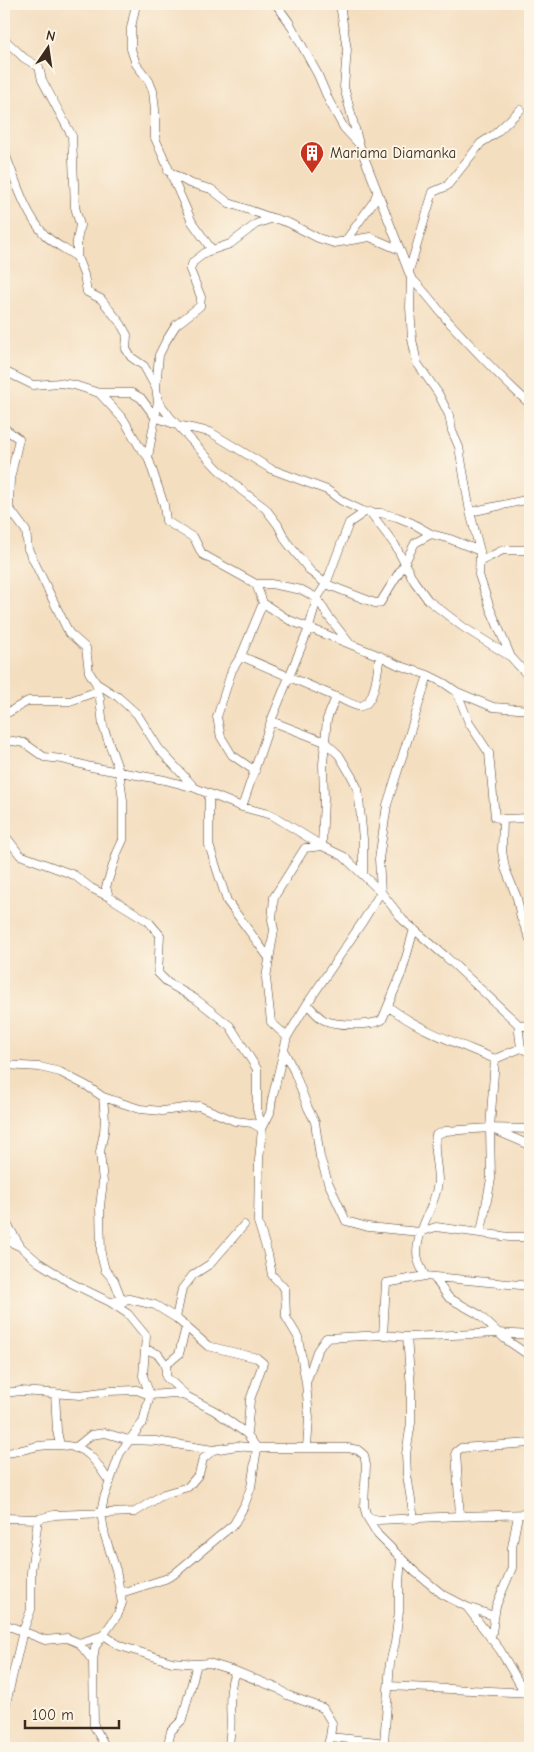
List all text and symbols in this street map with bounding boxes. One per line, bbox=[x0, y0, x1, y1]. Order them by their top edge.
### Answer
north arrow bbox=[22, 22, 72, 72]
text: N bbox=[44, 27, 57, 45]
building icon: Mariama Diamanka bbox=[299, 140, 325, 174]
place label: Mariama Diamanka bbox=[330, 144, 456, 162]
scale bar bbox=[25, 1697, 119, 1729]
text: 100 m bbox=[32, 1706, 74, 1724]

